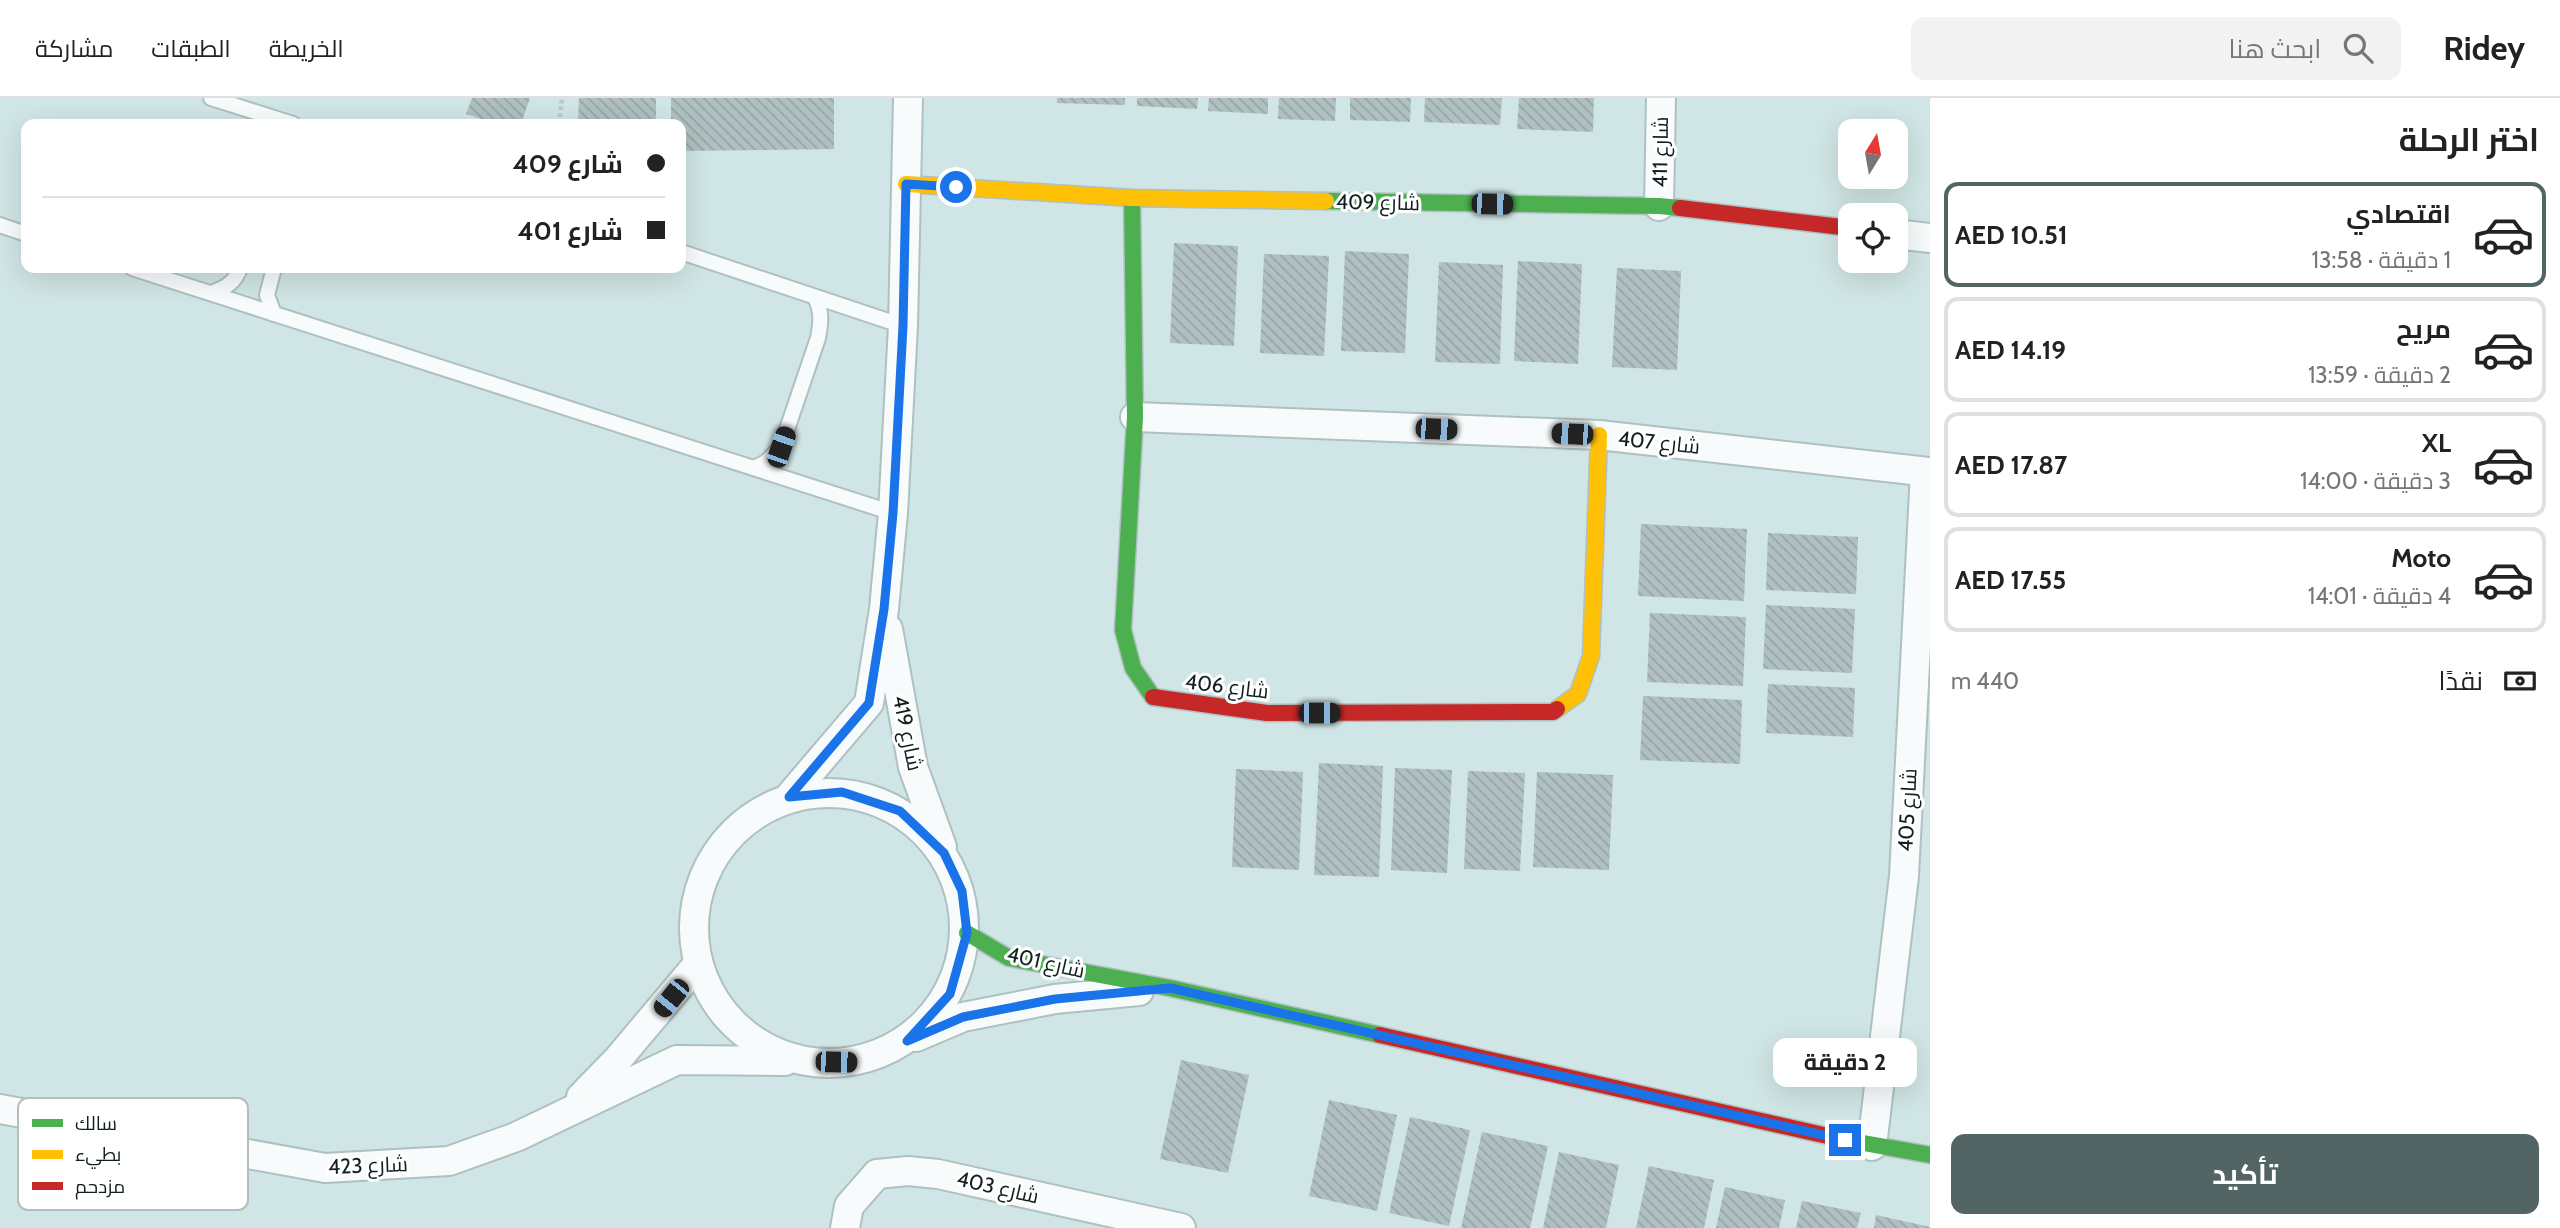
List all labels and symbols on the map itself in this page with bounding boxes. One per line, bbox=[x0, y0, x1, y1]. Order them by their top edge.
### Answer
street label: شارع 411 bbox=[1647, 116, 1675, 188]
north arrow bbox=[1838, 119, 1908, 189]
route start bbox=[940, 171, 972, 203]
street label: شارع 409 bbox=[1336, 189, 1420, 217]
car bbox=[1471, 193, 1514, 215]
car bbox=[1415, 418, 1458, 440]
car bbox=[1551, 423, 1594, 445]
car bbox=[765, 424, 798, 470]
street label: شارع 407 bbox=[1616, 425, 1701, 461]
street label: شارع 406 bbox=[1183, 668, 1270, 706]
street label: شارع 419 bbox=[886, 693, 928, 773]
car bbox=[1299, 703, 1341, 724]
street label: شارع 405 bbox=[1892, 768, 1924, 852]
street label: شارع 401 bbox=[1004, 941, 1087, 985]
car bbox=[650, 975, 693, 1021]
callout: 2 دقيقة bbox=[1773, 1038, 1917, 1088]
car bbox=[815, 1051, 858, 1073]
legend bbox=[18, 1098, 248, 1210]
text: سالك bbox=[75, 1112, 117, 1135]
route end bbox=[1829, 1124, 1861, 1156]
text: بطيء bbox=[75, 1143, 121, 1169]
street label: شارع 423 bbox=[328, 1151, 408, 1181]
street label: شارع 403 bbox=[954, 1165, 1042, 1211]
text: مزدحم bbox=[75, 1175, 125, 1200]

